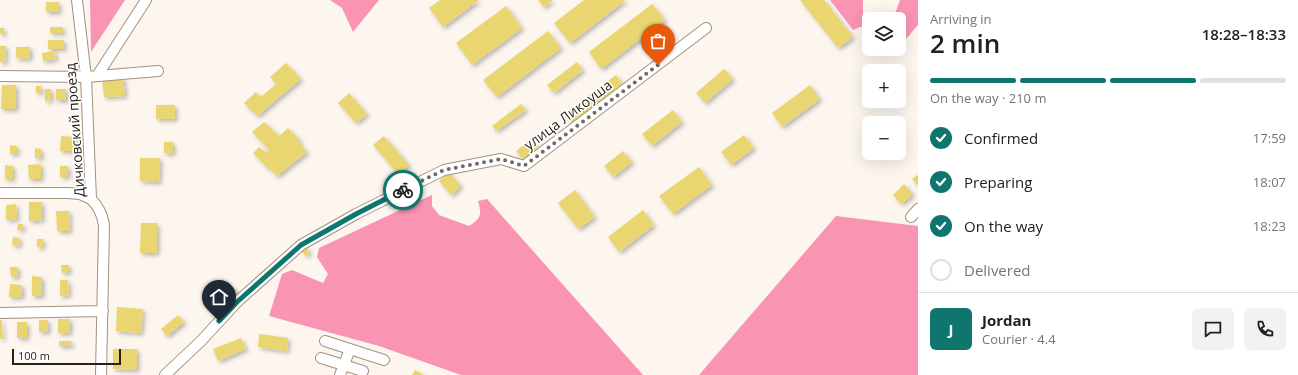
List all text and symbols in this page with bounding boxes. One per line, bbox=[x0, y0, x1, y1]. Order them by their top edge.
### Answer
text: Arriving in bbox=[930, 10, 992, 28]
map controls bbox=[862, 12, 906, 160]
button: layers bbox=[862, 12, 906, 56]
pin bbox=[641, 24, 675, 65]
text: 18:28–18:33 bbox=[1202, 24, 1286, 44]
text: 2 min bbox=[930, 25, 1000, 61]
icon: bag bbox=[647, 30, 669, 52]
street label: Дичковский проезд bbox=[60, 62, 89, 198]
button: + bbox=[862, 64, 906, 108]
street label: улица Ликоуша bbox=[520, 75, 616, 154]
text: On the way · 210 m bbox=[930, 89, 1046, 107]
button: − bbox=[862, 116, 906, 160]
icon: check bbox=[930, 127, 952, 149]
text: Confirmed bbox=[964, 128, 1038, 148]
text: 17:59 bbox=[1253, 129, 1286, 147]
courier bbox=[383, 170, 423, 210]
icon: check bbox=[930, 171, 952, 193]
text: Preparing bbox=[964, 172, 1032, 192]
text: 18:07 bbox=[1253, 173, 1286, 191]
icon: bike bbox=[392, 179, 414, 201]
icon: check bbox=[930, 215, 952, 237]
text: On the way bbox=[964, 216, 1043, 236]
text: 18:23 bbox=[1253, 217, 1286, 235]
text: Delivered bbox=[964, 260, 1031, 280]
pin bbox=[202, 280, 236, 321]
icon: home bbox=[208, 286, 230, 308]
button: chat bbox=[1192, 308, 1234, 350]
button: phone bbox=[1244, 308, 1286, 350]
text: Jordan bbox=[982, 310, 1031, 330]
text: J bbox=[949, 319, 953, 339]
text: Courier · 4.4 bbox=[982, 330, 1056, 348]
scale bar bbox=[12, 347, 121, 366]
text: 100 m bbox=[18, 348, 50, 363]

